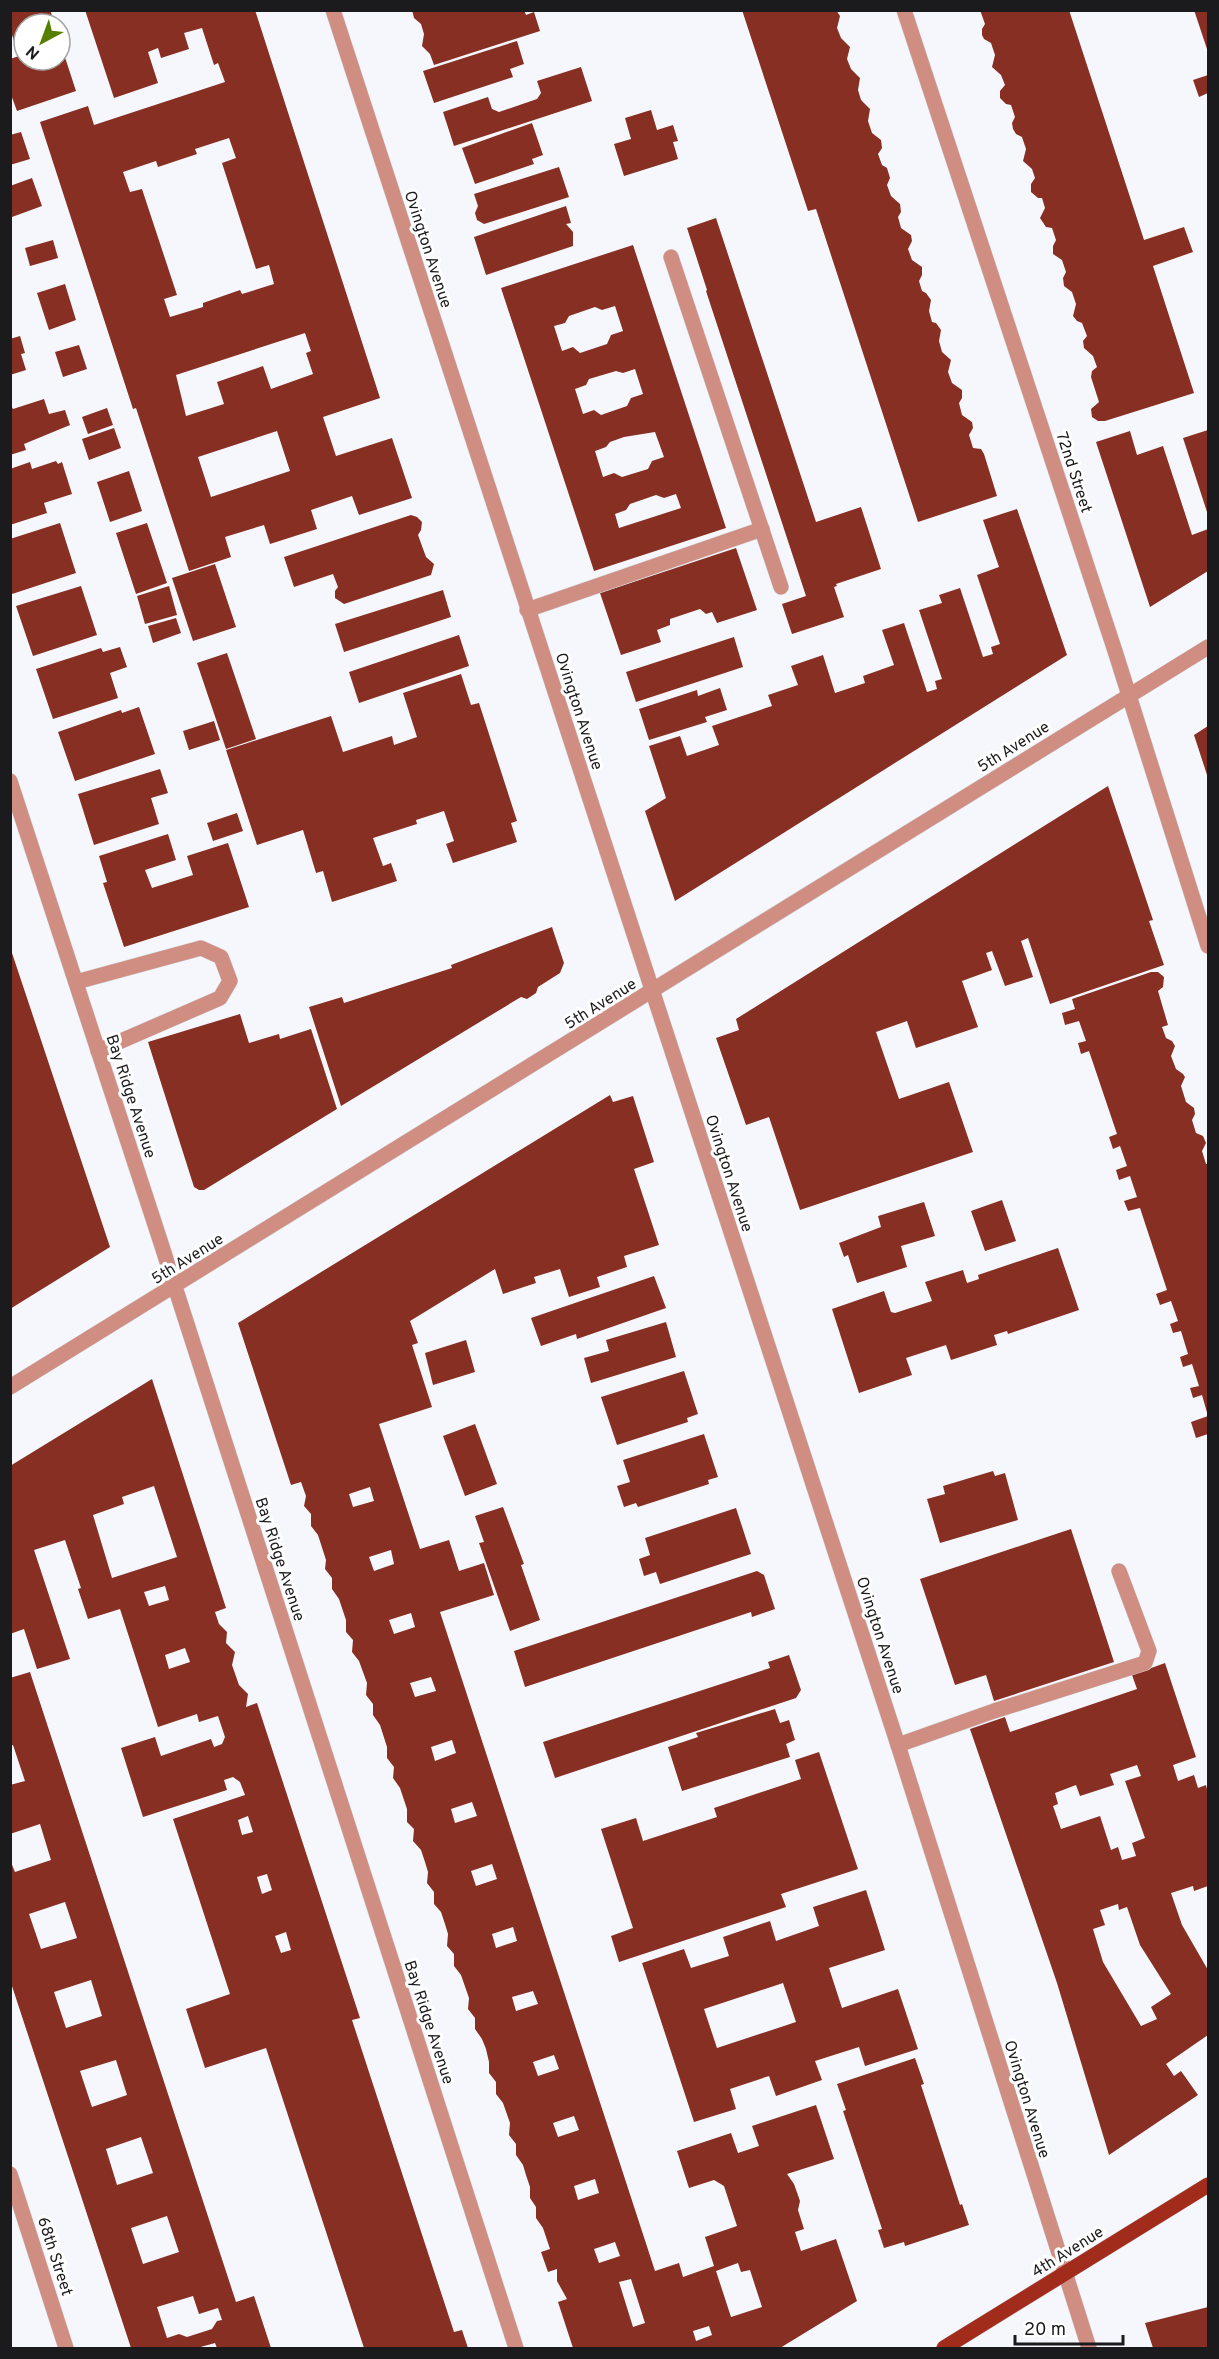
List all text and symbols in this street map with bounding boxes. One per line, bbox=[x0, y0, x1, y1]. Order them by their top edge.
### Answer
north arrow bbox=[12, 12, 72, 72]
text: N bbox=[23, 40, 44, 63]
street label: Ovington Avenue bbox=[399, 188, 456, 311]
street label: 72nd Street bbox=[1051, 430, 1096, 516]
street label: Ovington Avenue bbox=[550, 650, 607, 773]
street label: 5th Avenue bbox=[974, 718, 1054, 778]
street label: 5th Avenue bbox=[561, 975, 641, 1035]
street label: Bay Ridge Avenue bbox=[101, 1032, 160, 1161]
street label: Ovington Avenue bbox=[700, 1112, 757, 1235]
street label: 5th Avenue bbox=[148, 1230, 228, 1290]
street label: Bay Ridge Avenue bbox=[250, 1495, 309, 1624]
street label: Ovington Avenue bbox=[851, 1574, 908, 1697]
street label: Bay Ridge Avenue bbox=[399, 1958, 458, 2087]
street label: Ovington Avenue bbox=[999, 2038, 1054, 2161]
street label: 68th Street bbox=[32, 2215, 76, 2299]
street label: 4th Avenue bbox=[1028, 2223, 1108, 2283]
scale bar bbox=[1015, 2308, 1123, 2346]
text: 20 m bbox=[1024, 2319, 1066, 2342]

